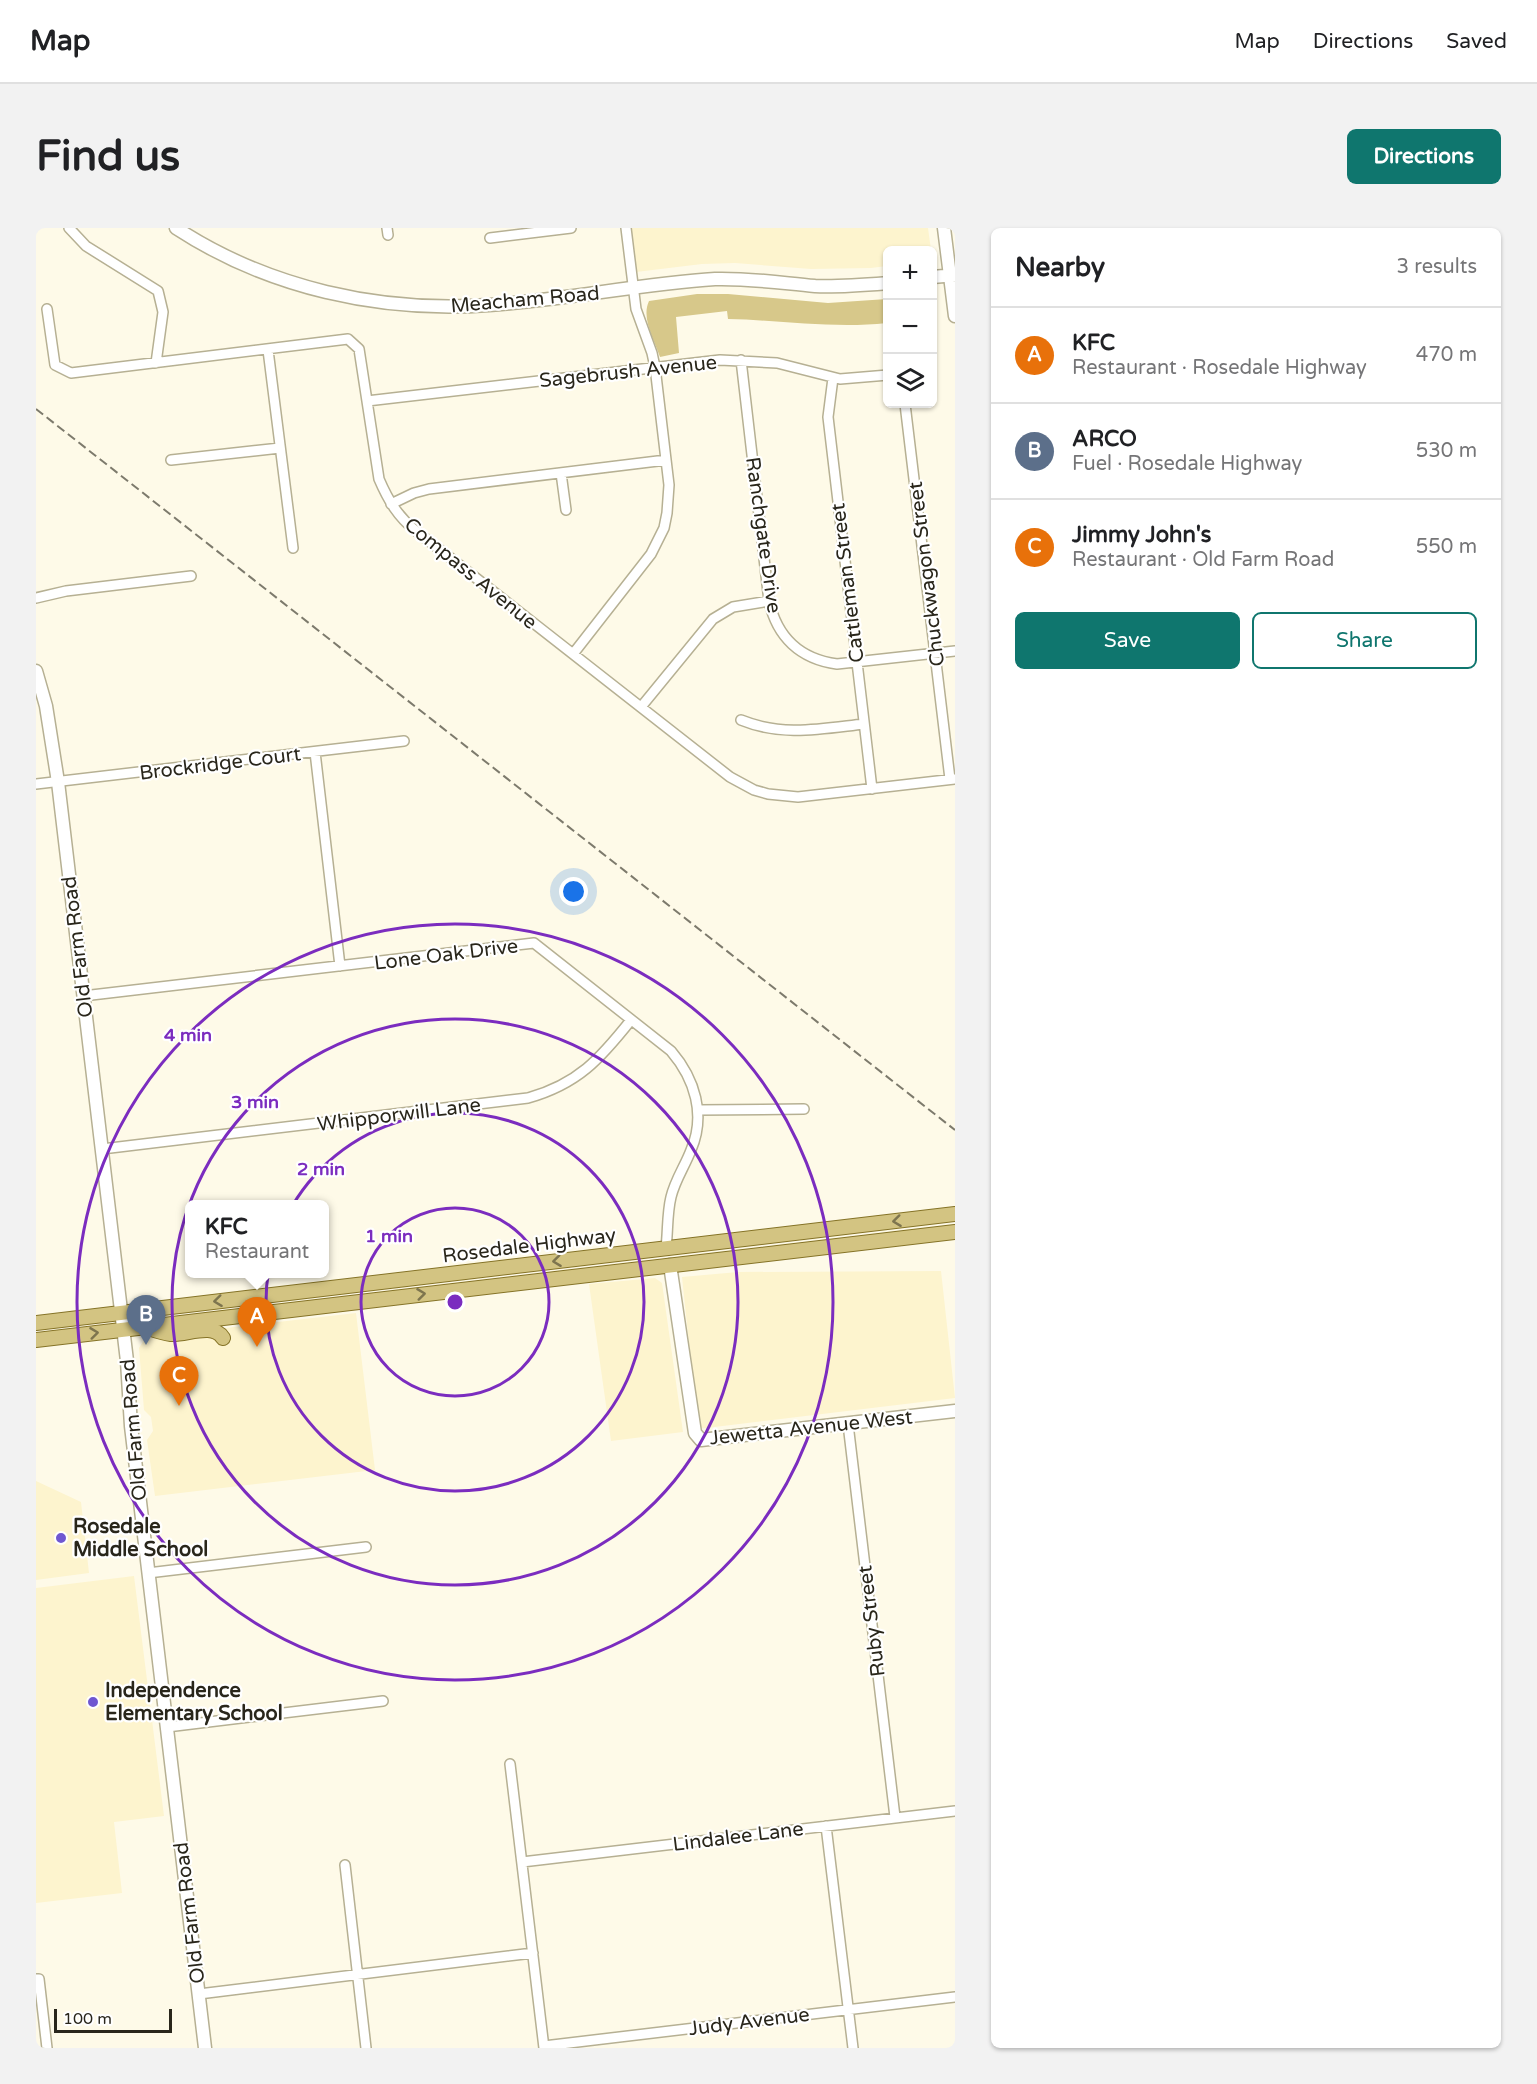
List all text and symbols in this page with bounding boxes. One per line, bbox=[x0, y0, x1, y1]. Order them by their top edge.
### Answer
text: Map bbox=[30, 24, 90, 58]
text: Map bbox=[1234, 29, 1280, 54]
text: Directions bbox=[1313, 29, 1413, 54]
text: Saved bbox=[1446, 29, 1507, 54]
button: Directions bbox=[1347, 129, 1501, 184]
text: Find us bbox=[36, 131, 180, 182]
map controls bbox=[883, 246, 937, 408]
button: + bbox=[883, 246, 937, 300]
text: Nearby bbox=[1015, 252, 1105, 283]
text: 3 results bbox=[1397, 255, 1477, 279]
street label: Meacham Road bbox=[450, 282, 601, 318]
button: − bbox=[883, 300, 937, 354]
text: KFC bbox=[1072, 330, 1115, 356]
text: A bbox=[1027, 343, 1042, 367]
text: 470 m bbox=[1416, 343, 1477, 367]
street label: Sagebrush Avenue bbox=[538, 351, 718, 393]
button: layers bbox=[883, 354, 937, 408]
text: Restaurant · Rosedale Highway bbox=[1072, 356, 1367, 380]
text: ARCO bbox=[1072, 426, 1137, 452]
text: B bbox=[1028, 439, 1041, 463]
text: 530 m bbox=[1416, 439, 1477, 463]
text: Fuel · Rosedale Highway bbox=[1072, 452, 1302, 476]
street label: Ranchgate Drive bbox=[740, 456, 786, 615]
street label: Chuckwagon Street bbox=[904, 480, 950, 668]
street label: Cattleman Street bbox=[826, 501, 870, 664]
street label: Compass Avenue bbox=[399, 513, 542, 635]
text: Jimmy John's bbox=[1072, 522, 1211, 548]
text: C bbox=[1028, 535, 1041, 559]
text: 550 m bbox=[1416, 535, 1477, 559]
text: Restaurant · Old Farm Road bbox=[1072, 548, 1334, 572]
button: Save bbox=[1015, 612, 1240, 669]
button: Share bbox=[1252, 612, 1477, 669]
street label: Brockridge Court bbox=[138, 742, 303, 786]
street label: Old Farm Road bbox=[57, 875, 99, 1019]
your location bbox=[559, 877, 588, 906]
street label: Lone Oak Drive bbox=[373, 934, 520, 976]
text: 4 min bbox=[164, 1024, 212, 1046]
text: 3 min bbox=[231, 1091, 279, 1113]
street label: Whipporwill Lane bbox=[316, 1093, 482, 1137]
text: 2 min bbox=[297, 1158, 345, 1180]
popup bbox=[185, 1200, 329, 1278]
text: KFC bbox=[205, 1214, 248, 1240]
one-way arrow bbox=[892, 1215, 901, 1227]
street label: Rosedale Highway bbox=[441, 1223, 618, 1269]
text: 1 min bbox=[365, 1225, 413, 1247]
text: Restaurant bbox=[205, 1240, 309, 1264]
one-way arrow bbox=[553, 1254, 562, 1267]
one-way arrow bbox=[417, 1289, 426, 1301]
centre of rings bbox=[445, 1292, 465, 1312]
one-way arrow bbox=[213, 1294, 222, 1307]
pin: B bbox=[126, 1296, 166, 1345]
pin: A bbox=[238, 1298, 276, 1347]
one-way arrow bbox=[90, 1327, 99, 1340]
pin: C bbox=[160, 1356, 198, 1406]
street label: Old Farm Road bbox=[116, 1358, 152, 1502]
street label: Jewetta Avenue West bbox=[708, 1405, 914, 1451]
place label: Rosedale Middle School bbox=[73, 1515, 208, 1562]
marker: Rosedale Middle School bbox=[54, 1531, 68, 1545]
street label: Ruby Street bbox=[853, 1563, 891, 1678]
place label: Independence Elementary School bbox=[105, 1679, 283, 1726]
marker: Independence Elementary School bbox=[86, 1695, 100, 1709]
street label: Lindalee Lane bbox=[671, 1817, 805, 1857]
street label: Old Farm Road bbox=[169, 1841, 211, 1985]
street label: Judy Avenue bbox=[687, 2003, 811, 2041]
scale bar bbox=[54, 2006, 172, 2034]
text: 100 m bbox=[63, 2009, 112, 2029]

